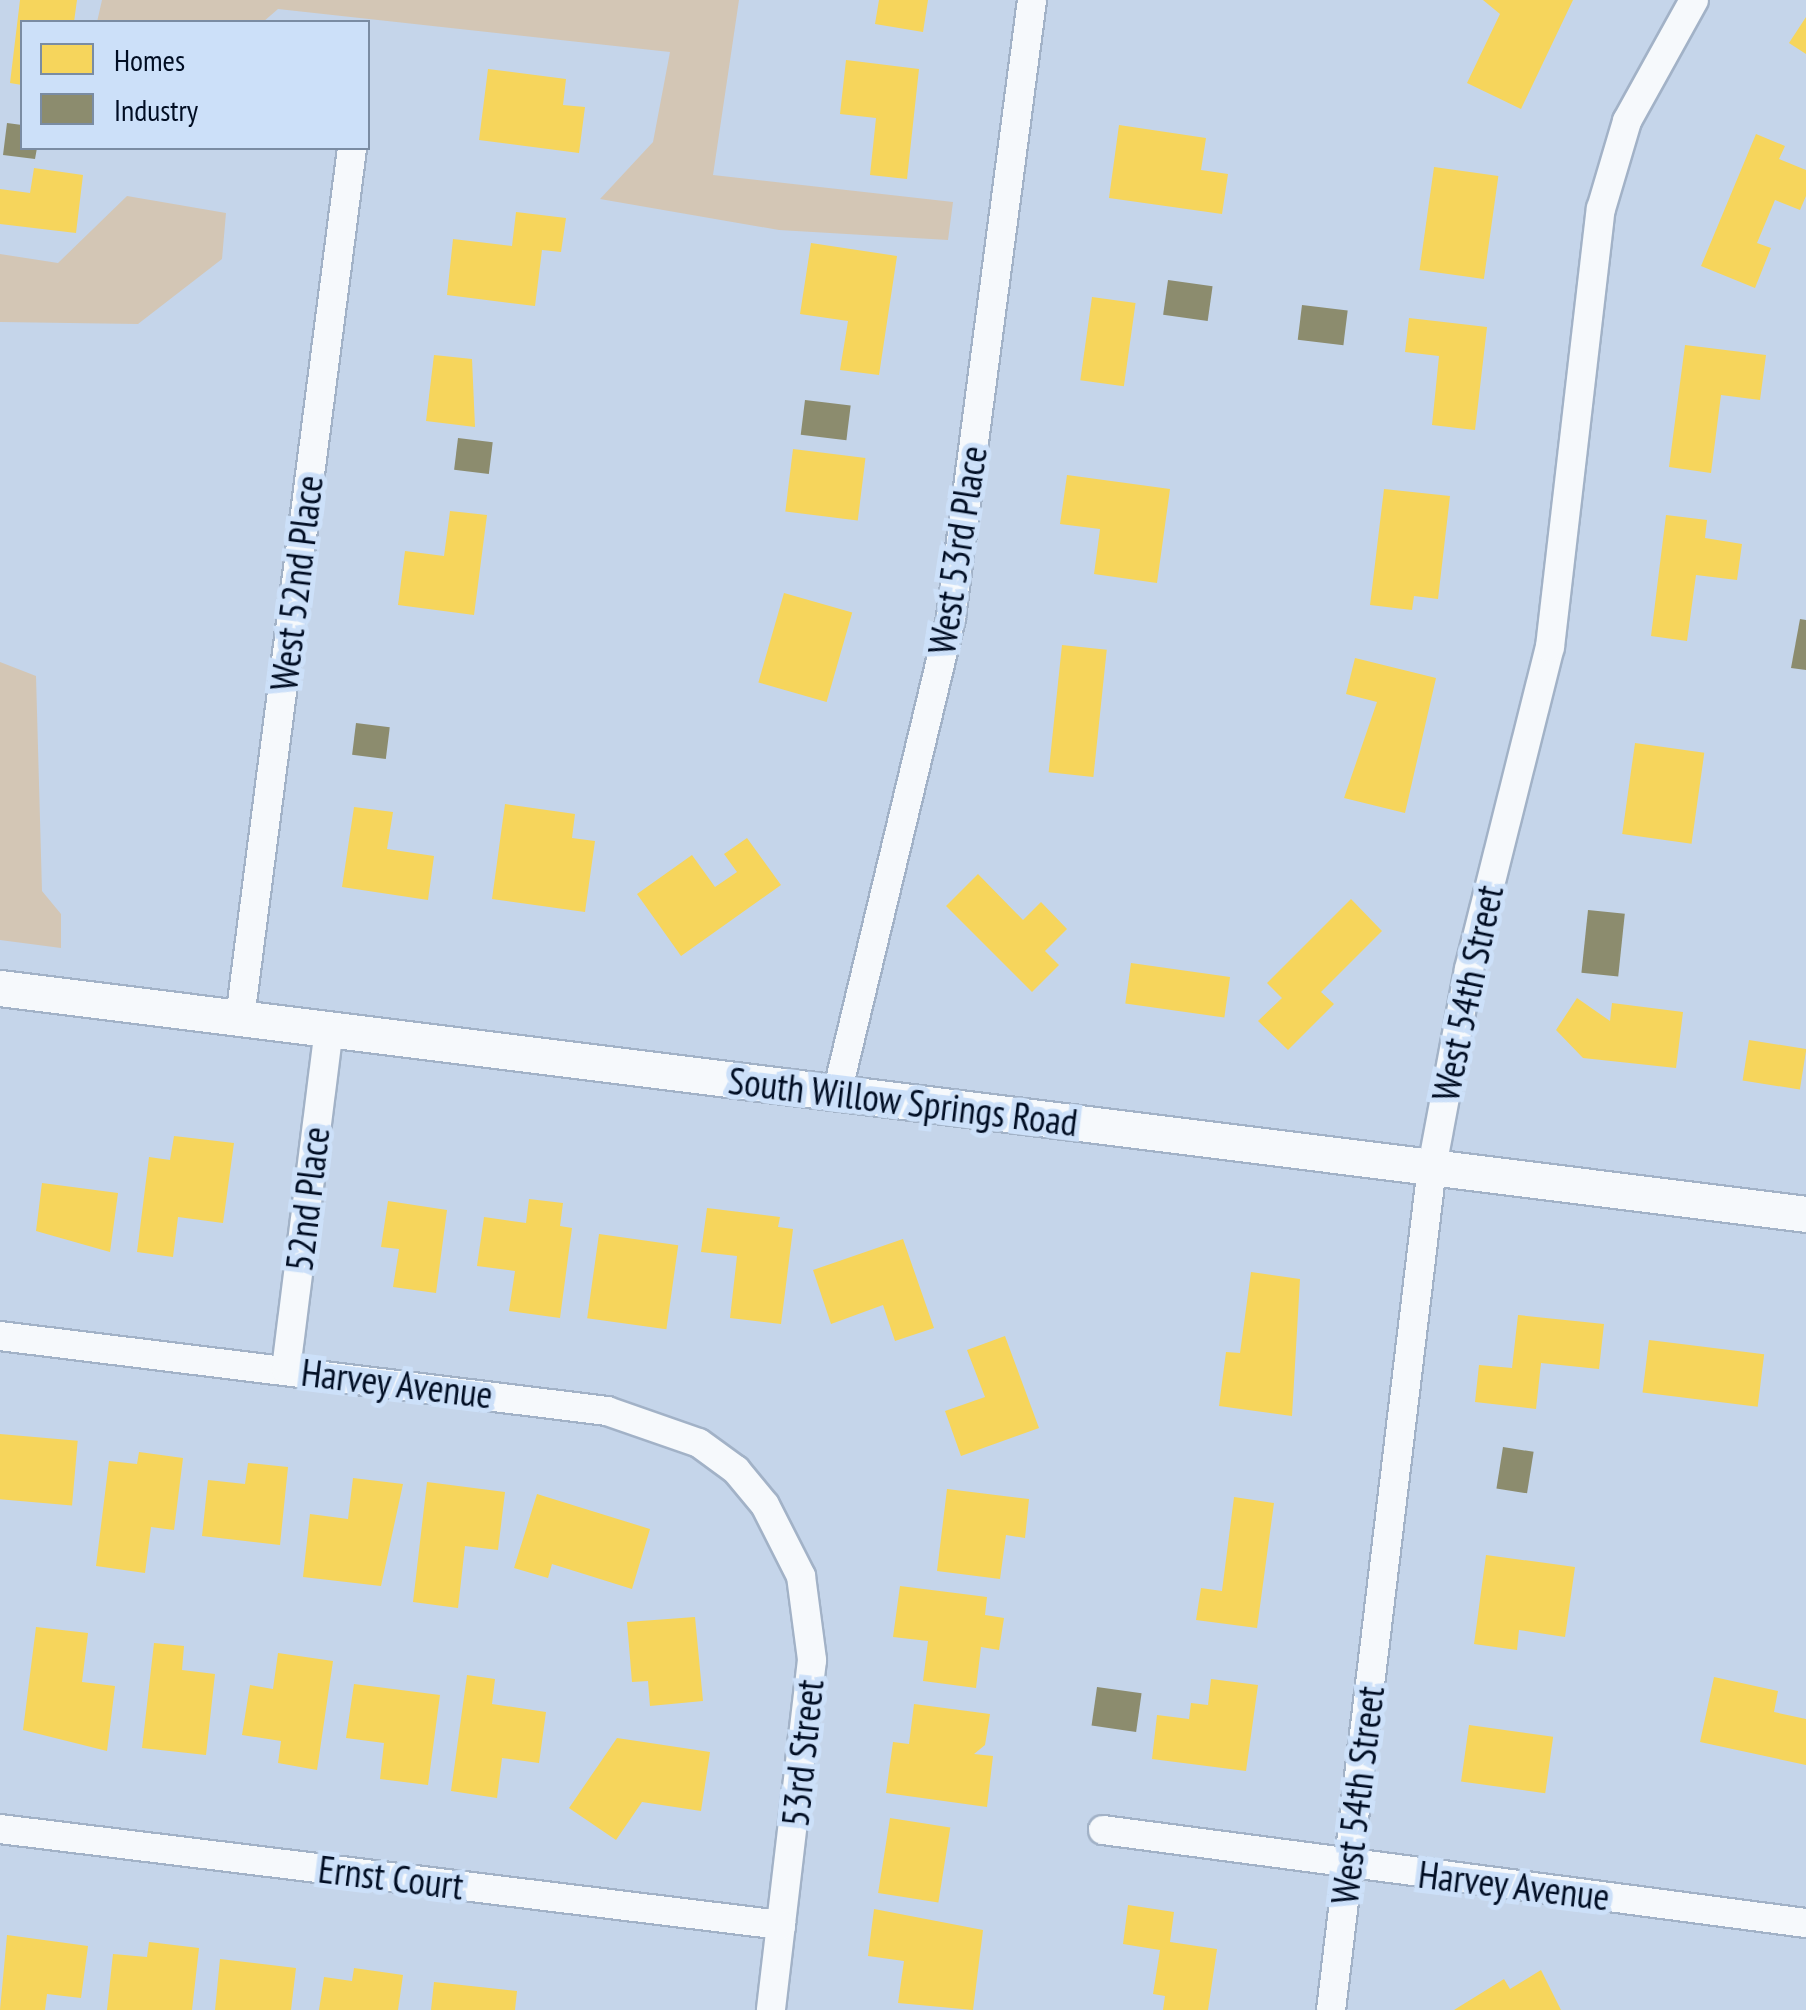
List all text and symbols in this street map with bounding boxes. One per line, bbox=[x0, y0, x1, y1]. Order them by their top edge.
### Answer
legend bbox=[20, 20, 370, 150]
text: Homes bbox=[114, 40, 185, 79]
text: Industry bbox=[114, 90, 198, 129]
street label: West 53rd Place bbox=[918, 443, 996, 657]
street label: West 52nd Place bbox=[260, 473, 332, 693]
street label: West 54th Street bbox=[1422, 881, 1512, 1105]
street label: South Willow Springs Road bbox=[725, 1057, 1081, 1145]
street label: 52nd Place bbox=[276, 1124, 338, 1274]
street label: Harvey Avenue bbox=[298, 1349, 496, 1417]
street label: 53rd Street bbox=[772, 1677, 832, 1829]
street label: West 54th Street bbox=[1321, 1683, 1393, 1907]
street label: Ernst Court bbox=[316, 1845, 466, 1909]
street label: Harvey Avenue bbox=[1415, 1851, 1613, 1919]

